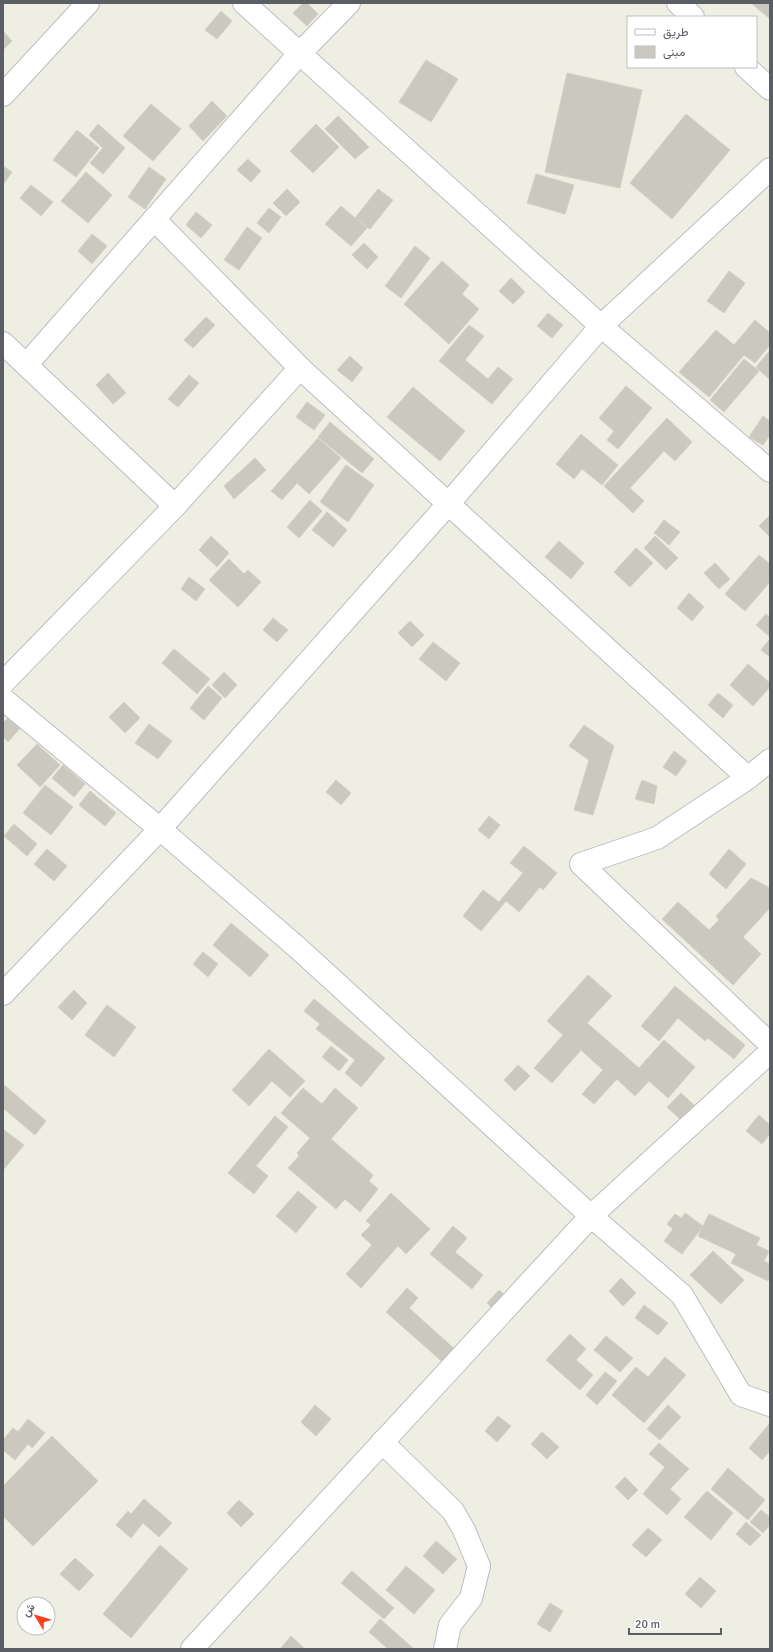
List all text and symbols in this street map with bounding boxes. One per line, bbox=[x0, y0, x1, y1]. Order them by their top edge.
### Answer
legend bbox=[627, 16, 757, 68]
text: طريق bbox=[663, 25, 689, 40]
text: مبنى bbox=[663, 45, 685, 60]
north arrow bbox=[16, 1596, 56, 1636]
text: ش bbox=[19, 1601, 38, 1619]
scale bar bbox=[629, 1610, 721, 1636]
text: 20 m bbox=[635, 1617, 660, 1632]

